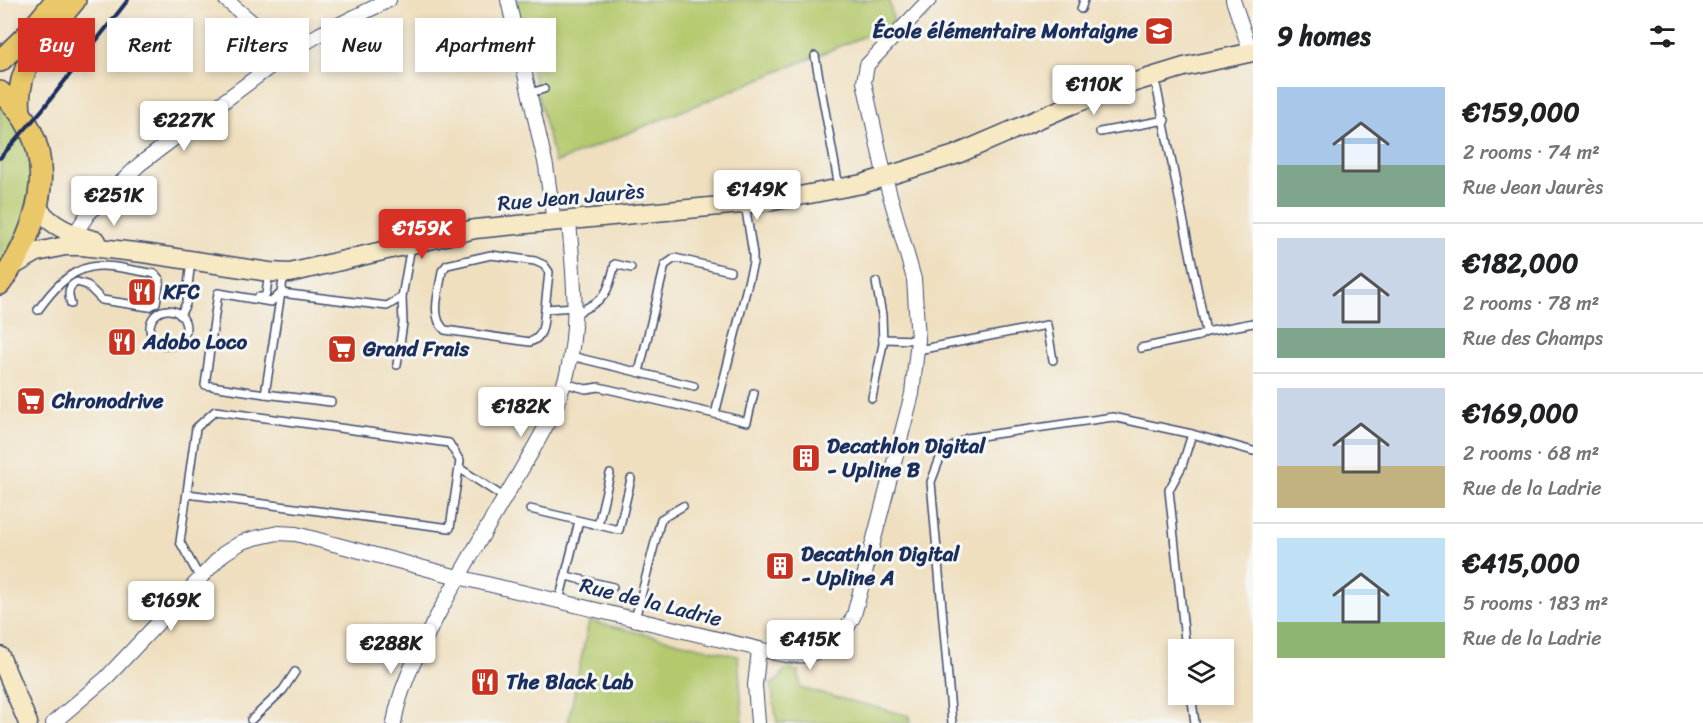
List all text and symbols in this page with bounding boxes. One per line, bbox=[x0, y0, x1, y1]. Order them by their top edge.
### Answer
place label: École élémentaire Montaigne bbox=[872, 12, 1138, 50]
text: 9 homes bbox=[1277, 13, 1371, 59]
school or university icon: École élémentaire Montaigne bbox=[1143, 15, 1175, 47]
chip: Buy bbox=[18, 18, 95, 72]
chip: Rent bbox=[107, 18, 193, 72]
chip: Filters bbox=[205, 18, 309, 72]
chip: New bbox=[321, 18, 403, 72]
chip: Apartment bbox=[415, 18, 556, 72]
icon: filters bbox=[1646, 20, 1679, 53]
pin: €110K bbox=[1052, 65, 1136, 116]
text: €110K bbox=[1066, 67, 1122, 102]
text: €159,000 bbox=[1463, 89, 1580, 135]
pin: €227K bbox=[142, 101, 226, 152]
text: €227K bbox=[154, 103, 214, 138]
icon: home bbox=[1325, 111, 1397, 183]
text: 2 rooms · 74 m² bbox=[1463, 135, 1600, 170]
pin: €149K bbox=[715, 170, 799, 221]
text: Rue Jean Jaurès bbox=[1463, 170, 1603, 205]
street label: Rue Jean Jaurès bbox=[496, 172, 646, 222]
text: €149K bbox=[728, 172, 786, 207]
pin: €251K bbox=[72, 176, 156, 227]
text: €251K bbox=[85, 178, 143, 213]
pin: €159K bbox=[380, 209, 464, 260]
text: €159K bbox=[393, 211, 451, 246]
text: €182,000 bbox=[1463, 240, 1578, 286]
icon: home bbox=[1325, 262, 1397, 334]
place label: KFC bbox=[162, 273, 200, 311]
restaurant icon: KFC bbox=[126, 276, 158, 308]
text: 2 rooms · 78 m² bbox=[1463, 286, 1599, 321]
text: Rue des Champs bbox=[1463, 321, 1603, 356]
place label: Adobo Loco bbox=[142, 323, 247, 361]
restaurant icon: Adobo Loco bbox=[106, 326, 138, 358]
place label: Grand Frais bbox=[362, 330, 469, 368]
supermarket icon: Grand Frais bbox=[326, 333, 358, 365]
place label: Chronodrive bbox=[51, 382, 164, 420]
supermarket icon: Chronodrive bbox=[15, 385, 47, 417]
pin: €182K bbox=[479, 387, 563, 438]
text: €182K bbox=[492, 389, 550, 424]
text: €169,000 bbox=[1463, 390, 1578, 436]
icon: home bbox=[1325, 412, 1397, 484]
place label: Decathlon Digital - Upline B bbox=[827, 427, 986, 489]
text: 2 rooms · 68 m² bbox=[1463, 436, 1599, 471]
building icon: Decathlon Digital - Upline B bbox=[790, 442, 822, 474]
text: Rue de la Ladrie bbox=[1463, 471, 1601, 506]
place label: Decathlon Digital - Upline A bbox=[801, 535, 960, 597]
text: €415,000 bbox=[1463, 540, 1580, 586]
building icon: Decathlon Digital - Upline A bbox=[764, 550, 796, 582]
icon: home bbox=[1325, 562, 1397, 634]
street label: Rue de la Ladrie bbox=[576, 566, 726, 638]
pin: €169K bbox=[129, 581, 213, 632]
text: €169K bbox=[142, 583, 200, 618]
text: 5 rooms · 183 m² bbox=[1463, 586, 1608, 621]
pin: €415K bbox=[768, 620, 852, 671]
text: Rue de la Ladrie bbox=[1463, 621, 1601, 656]
text: €415K bbox=[781, 622, 839, 657]
pin: €288K bbox=[349, 624, 433, 675]
text: €288K bbox=[360, 626, 422, 661]
map controls bbox=[1168, 639, 1234, 705]
button: layers bbox=[1168, 639, 1234, 705]
place label: The Black Lab bbox=[506, 663, 633, 701]
restaurant icon: The Black Lab bbox=[469, 666, 501, 698]

